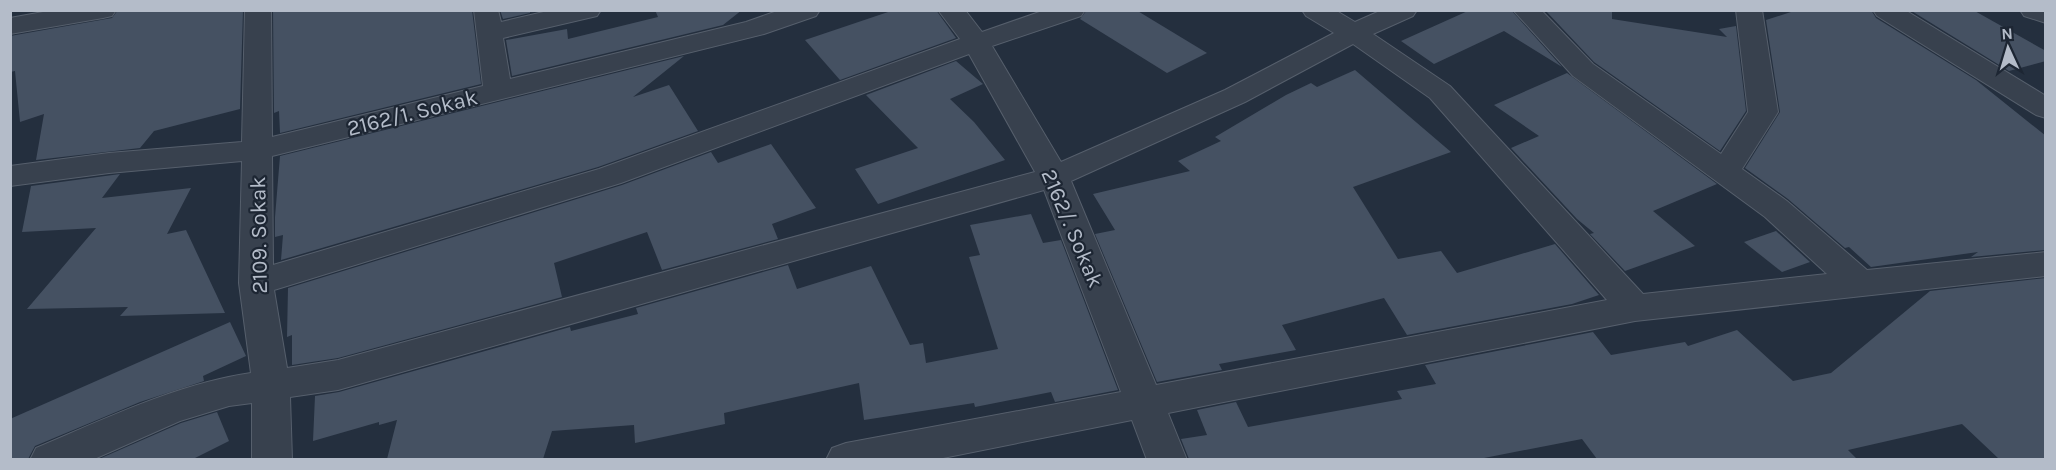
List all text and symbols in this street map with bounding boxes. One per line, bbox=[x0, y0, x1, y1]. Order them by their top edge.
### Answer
north arrow bbox=[1978, 18, 2038, 78]
text: N bbox=[2001, 24, 2013, 43]
street label: 2162/1. Sokak bbox=[344, 84, 480, 142]
street label: 2162/. Sokak bbox=[1035, 165, 1109, 292]
street label: 2109. Sokak bbox=[245, 176, 273, 294]

